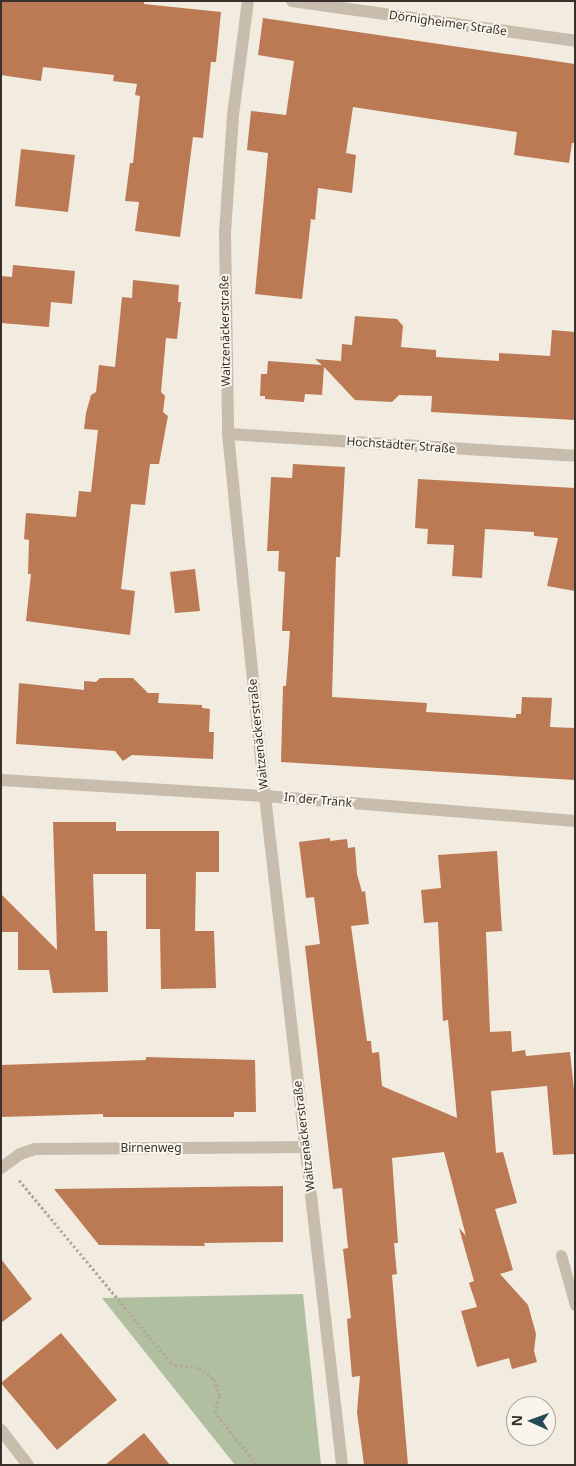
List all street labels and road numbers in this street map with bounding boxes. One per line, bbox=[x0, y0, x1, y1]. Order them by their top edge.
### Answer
street label: Dörnigheimer Straße bbox=[388, 8, 508, 38]
street label: Waitzenäckerstraße bbox=[217, 275, 233, 387]
street label: Hochstädter Straße bbox=[346, 434, 456, 456]
street label: Waitzenäckerstraße bbox=[245, 678, 271, 790]
street label: In der Tränk bbox=[283, 790, 353, 810]
street label: Waitzenäckerstraße bbox=[290, 1080, 318, 1192]
street label: Birnenweg bbox=[120, 1141, 182, 1155]

